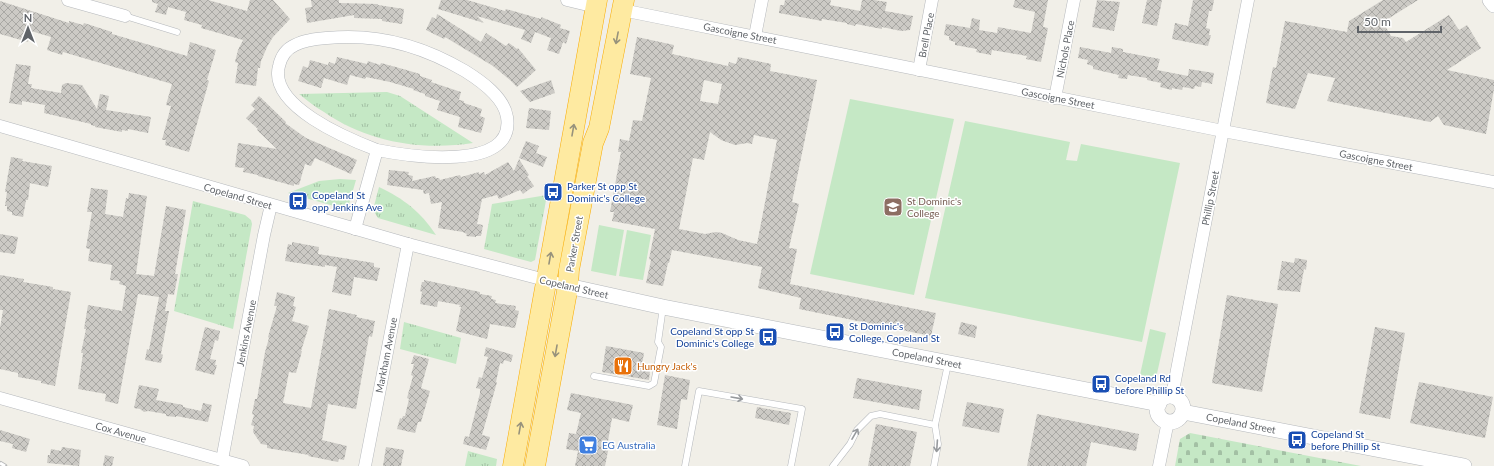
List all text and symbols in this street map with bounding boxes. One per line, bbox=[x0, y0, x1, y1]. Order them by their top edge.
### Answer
north arrow bbox=[8, 8, 48, 48]
scale bar bbox=[1358, 8, 1441, 34]
text: N bbox=[24, 11, 32, 24]
street label: Brell Place bbox=[916, 11, 936, 59]
text: 50 m bbox=[1364, 14, 1391, 29]
street label: Nichols Place bbox=[1054, 19, 1076, 79]
street label: Gascoigne Street bbox=[702, 20, 778, 46]
one-way arrow bbox=[613, 31, 621, 44]
street label: Gascoigne Street bbox=[1020, 85, 1096, 111]
one-way arrow bbox=[570, 124, 578, 137]
street label: Gascoigne Street bbox=[1338, 147, 1414, 173]
street label: Phillip Street bbox=[1199, 169, 1221, 226]
place label: Parker St opp St Dominic's College bbox=[567, 180, 645, 204]
street label: Copeland Street bbox=[202, 181, 274, 212]
bus stop icon: Parker St opp St Dominic's College bbox=[542, 181, 564, 203]
place label: Copeland St opp Jenkins Ave bbox=[312, 189, 382, 213]
bus stop icon: Copeland St opp Jenkins Ave bbox=[287, 190, 309, 212]
place label: St Dominic's College bbox=[907, 195, 961, 219]
school or university icon: St Dominic's College bbox=[882, 196, 904, 218]
street label: Parker Street bbox=[563, 215, 585, 273]
one-way arrow bbox=[546, 252, 554, 265]
street label: Copeland Street bbox=[538, 273, 610, 301]
street label: Jenkins Avenue bbox=[234, 299, 258, 367]
street label: Markham Avenue bbox=[373, 316, 399, 394]
place label: St Dominic's College, Copeland St bbox=[849, 320, 940, 344]
bus stop icon: St Dominic's College, Copeland St bbox=[824, 321, 846, 343]
place label: Copeland St opp St Dominic's College bbox=[670, 325, 754, 349]
bus stop icon: Copeland St opp St Dominic's College bbox=[757, 326, 779, 348]
one-way arrow bbox=[552, 344, 560, 357]
street label: Copeland Street bbox=[891, 345, 963, 371]
restaurant icon: Hungry Jack's bbox=[612, 355, 634, 377]
place label: Hungry Jack's bbox=[637, 360, 697, 372]
place label: Copeland Rd before Phillip St bbox=[1115, 372, 1185, 396]
bus stop icon: Copeland Rd before Phillip St bbox=[1090, 373, 1112, 395]
one-way arrow bbox=[730, 394, 743, 402]
street label: Copeland Street bbox=[1205, 410, 1277, 436]
street label: Cox Avenue bbox=[94, 419, 148, 445]
one-way arrow bbox=[516, 421, 524, 434]
one-way arrow bbox=[852, 428, 860, 440]
place label: Copeland St before Phillip St bbox=[1311, 428, 1381, 452]
bus stop icon: Copeland St before Phillip St bbox=[1286, 429, 1308, 451]
supermarket icon: EG Australia bbox=[577, 434, 599, 456]
place label: EG Australia bbox=[602, 439, 656, 451]
one-way arrow bbox=[933, 439, 940, 452]

